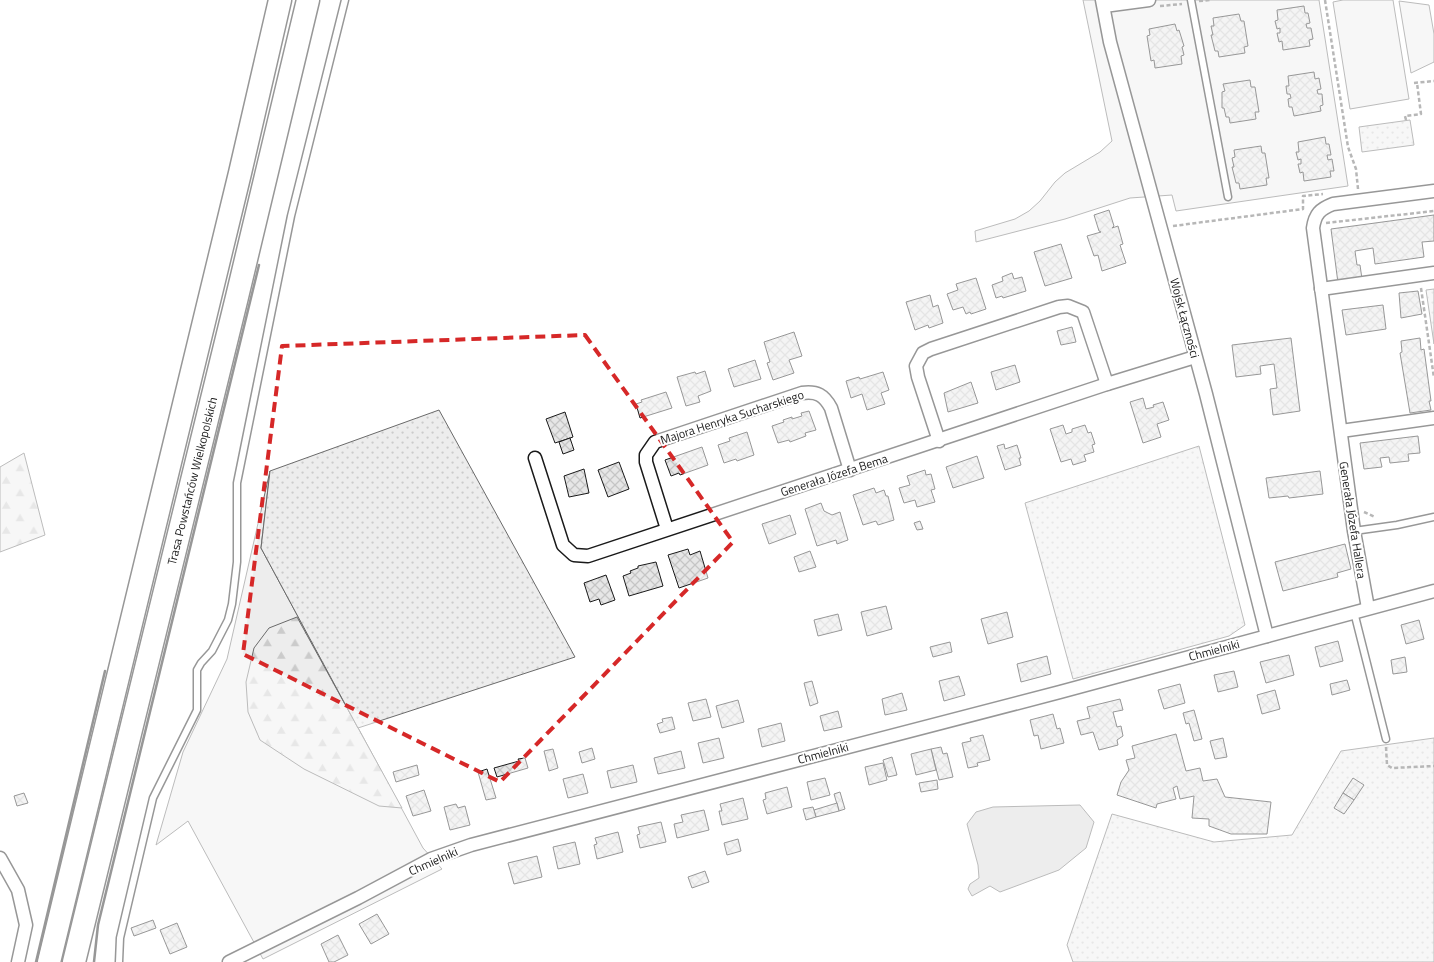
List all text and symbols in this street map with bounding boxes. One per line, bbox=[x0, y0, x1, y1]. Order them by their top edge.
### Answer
street label: Wojsk Łączności bbox=[1165, 276, 1205, 360]
street label: Majora Henryka Sucharskiego bbox=[658, 385, 806, 449]
street label: Trasa Powstańców Wielkopolskich bbox=[162, 395, 222, 567]
street label: Generała Józefa Bema bbox=[778, 449, 890, 501]
street label: Generała Józefa Hallera bbox=[1334, 460, 1372, 580]
street label: Chmielniki bbox=[1186, 634, 1242, 666]
street label: Chmielniki bbox=[795, 737, 851, 769]
street label: Chmielniki bbox=[405, 842, 461, 880]

